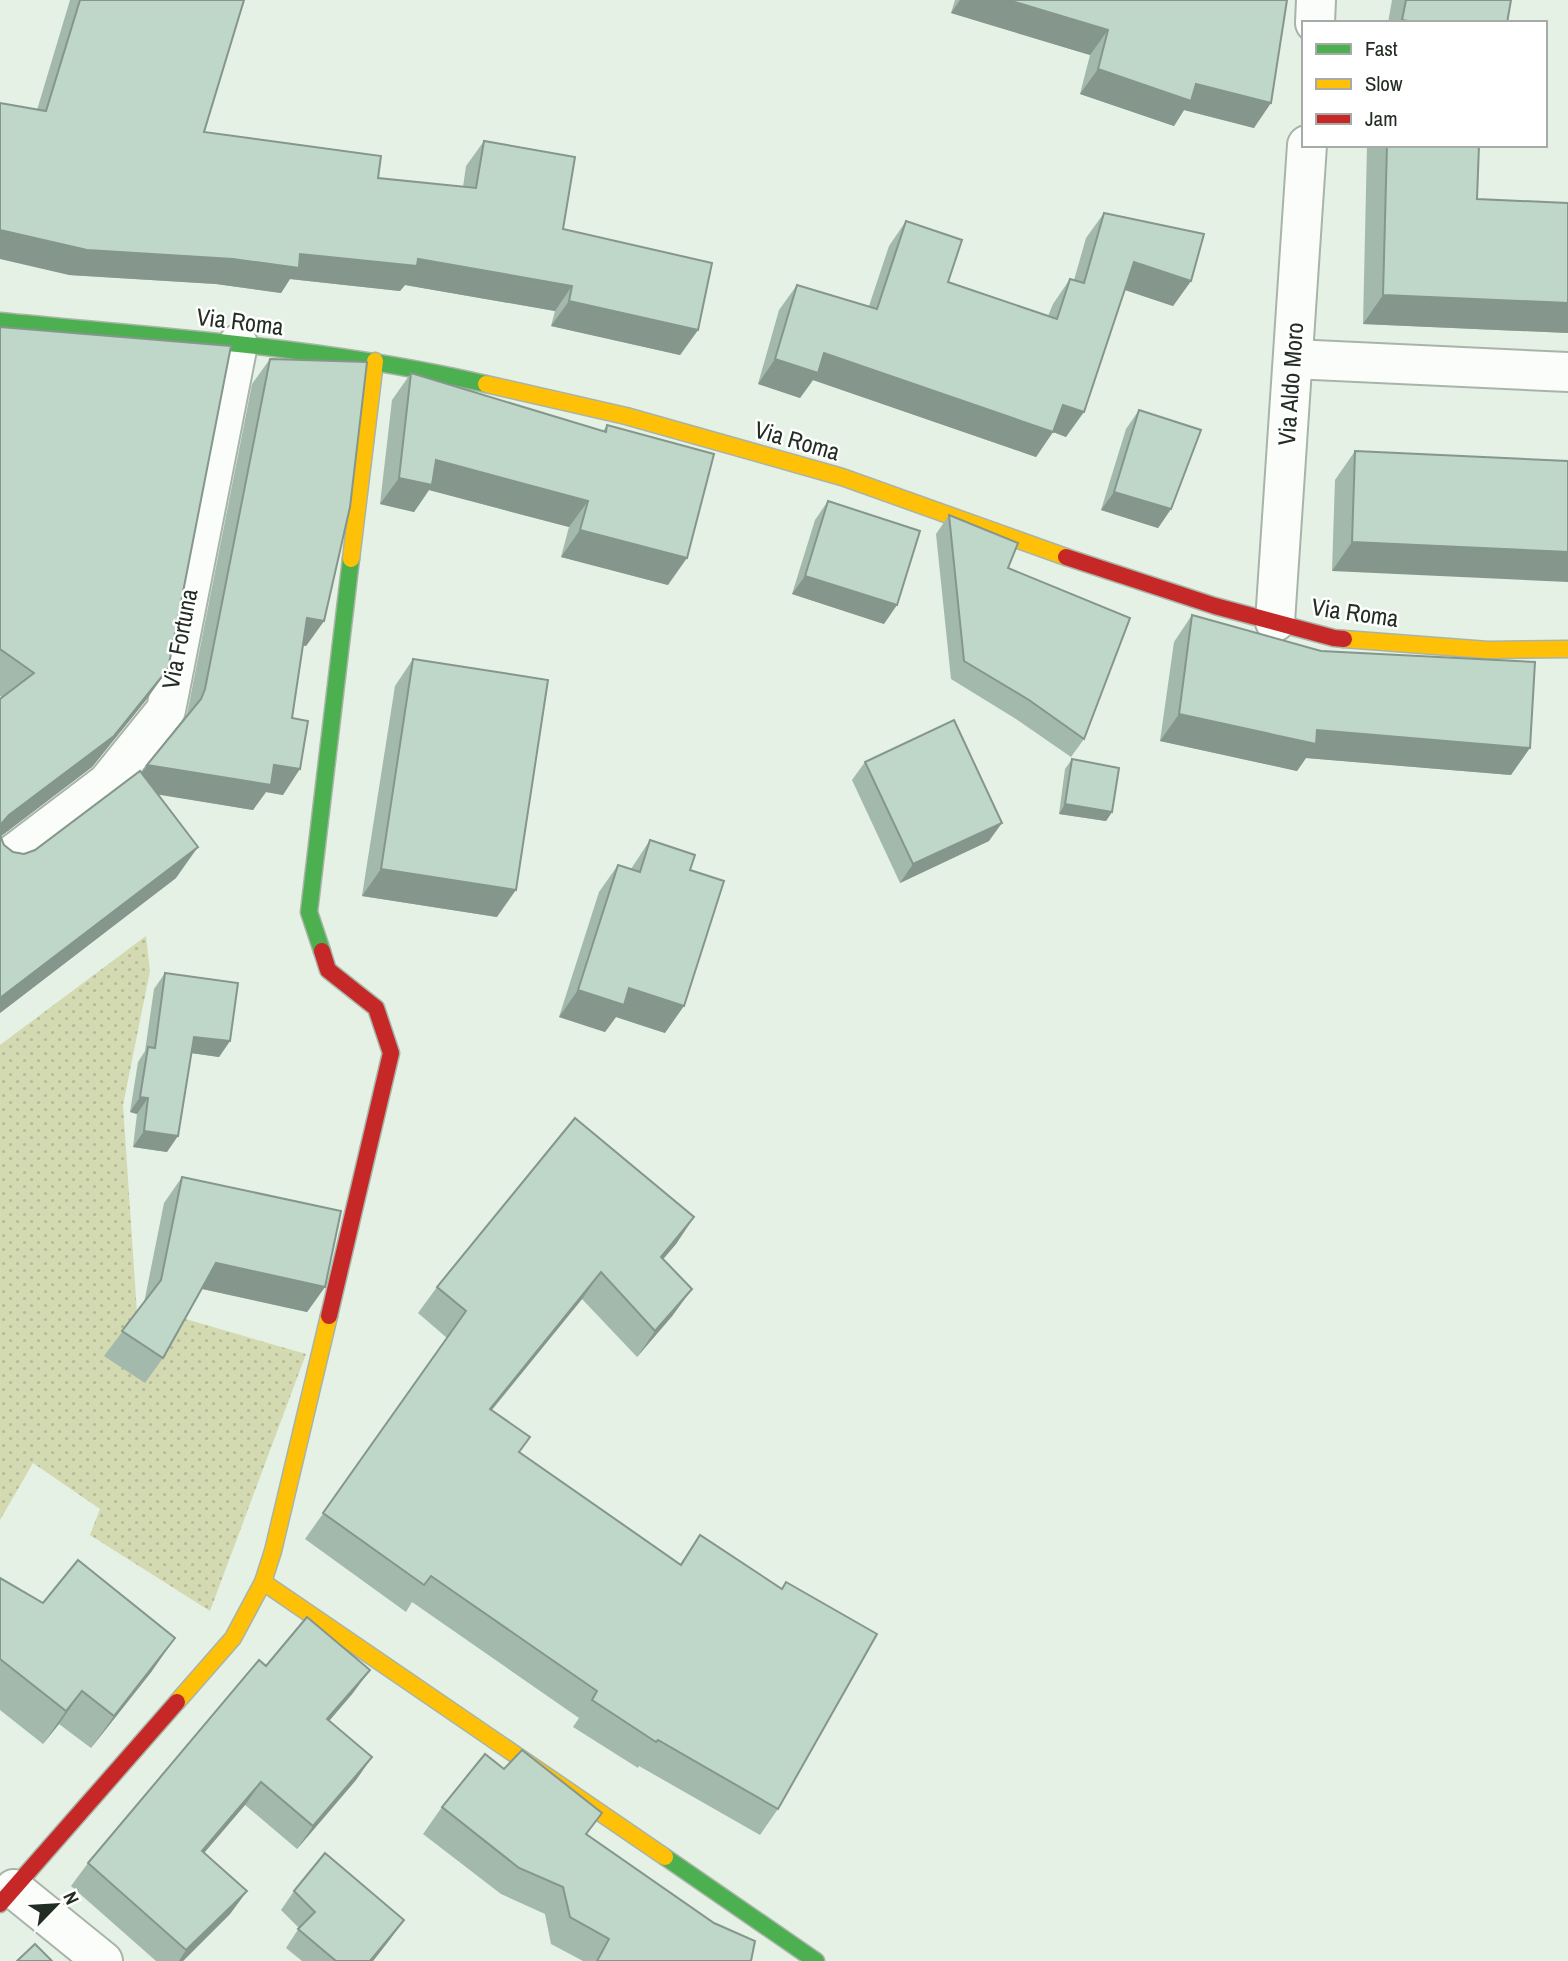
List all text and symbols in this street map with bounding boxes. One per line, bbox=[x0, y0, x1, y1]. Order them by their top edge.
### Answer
legend bbox=[1302, 21, 1547, 147]
text: Fast bbox=[1365, 34, 1398, 63]
text: Slow bbox=[1365, 69, 1403, 98]
text: Jam bbox=[1365, 104, 1398, 133]
street label: Via Roma bbox=[195, 300, 285, 342]
street label: Via Aldo Moro bbox=[1270, 321, 1310, 447]
street label: Via Roma bbox=[751, 413, 844, 467]
street label: Via Fortuna bbox=[154, 586, 204, 692]
street label: Via Roma bbox=[1310, 590, 1401, 634]
north arrow bbox=[21, 1870, 91, 1940]
text: N bbox=[57, 1887, 86, 1908]

